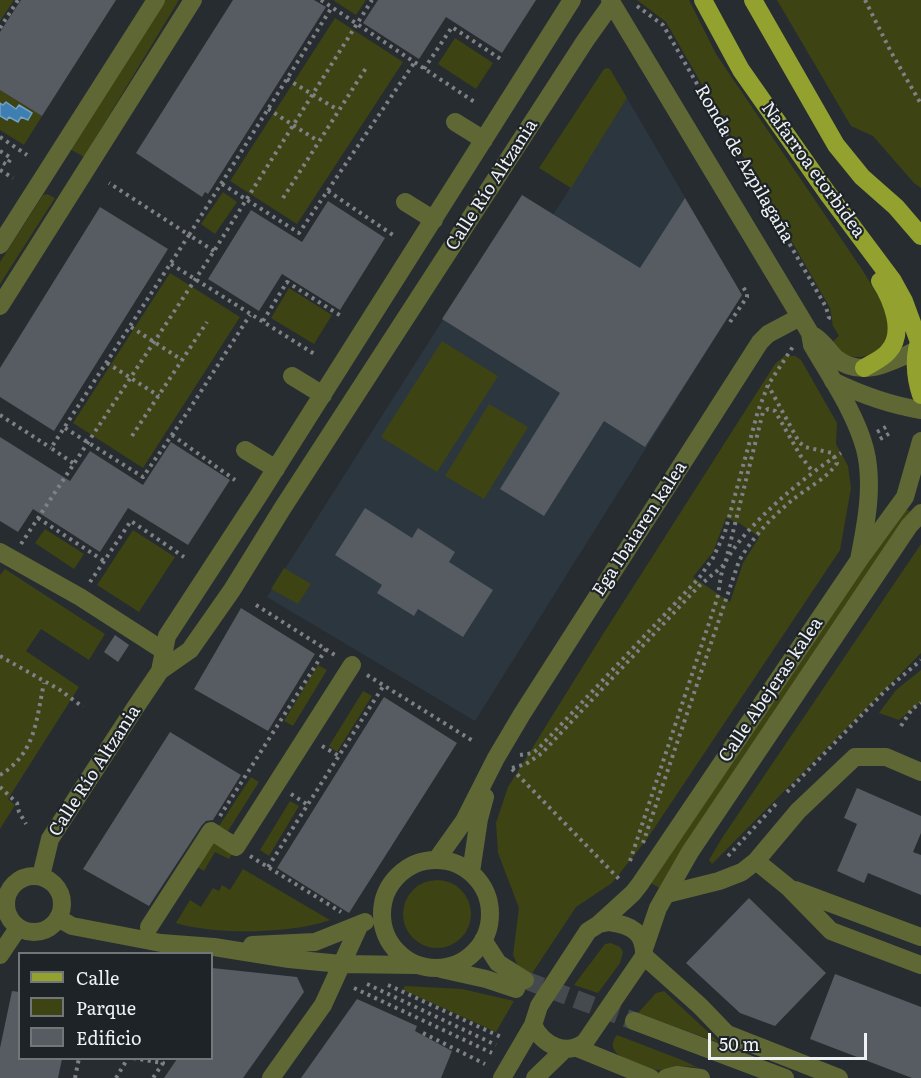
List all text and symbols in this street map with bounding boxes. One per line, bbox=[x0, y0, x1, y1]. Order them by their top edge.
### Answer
street label: Ronda de Azpilagaña bbox=[690, 81, 798, 247]
street label: Nafarroa etorbidea bbox=[757, 98, 869, 242]
street label: Calle Río Altzania bbox=[441, 115, 543, 255]
street label: Ega Ibaiaren kalea bbox=[588, 457, 692, 601]
street label: Calle Abejeras kalea bbox=[714, 613, 828, 767]
street label: Calle Río Altzania bbox=[44, 701, 146, 841]
legend bbox=[18, 952, 213, 1060]
text: Calle bbox=[76, 964, 119, 991]
text: Parque bbox=[76, 994, 136, 1021]
scale bar bbox=[711, 1021, 870, 1059]
text: Edificio bbox=[76, 1024, 142, 1051]
text: 50 m bbox=[719, 1030, 760, 1057]

